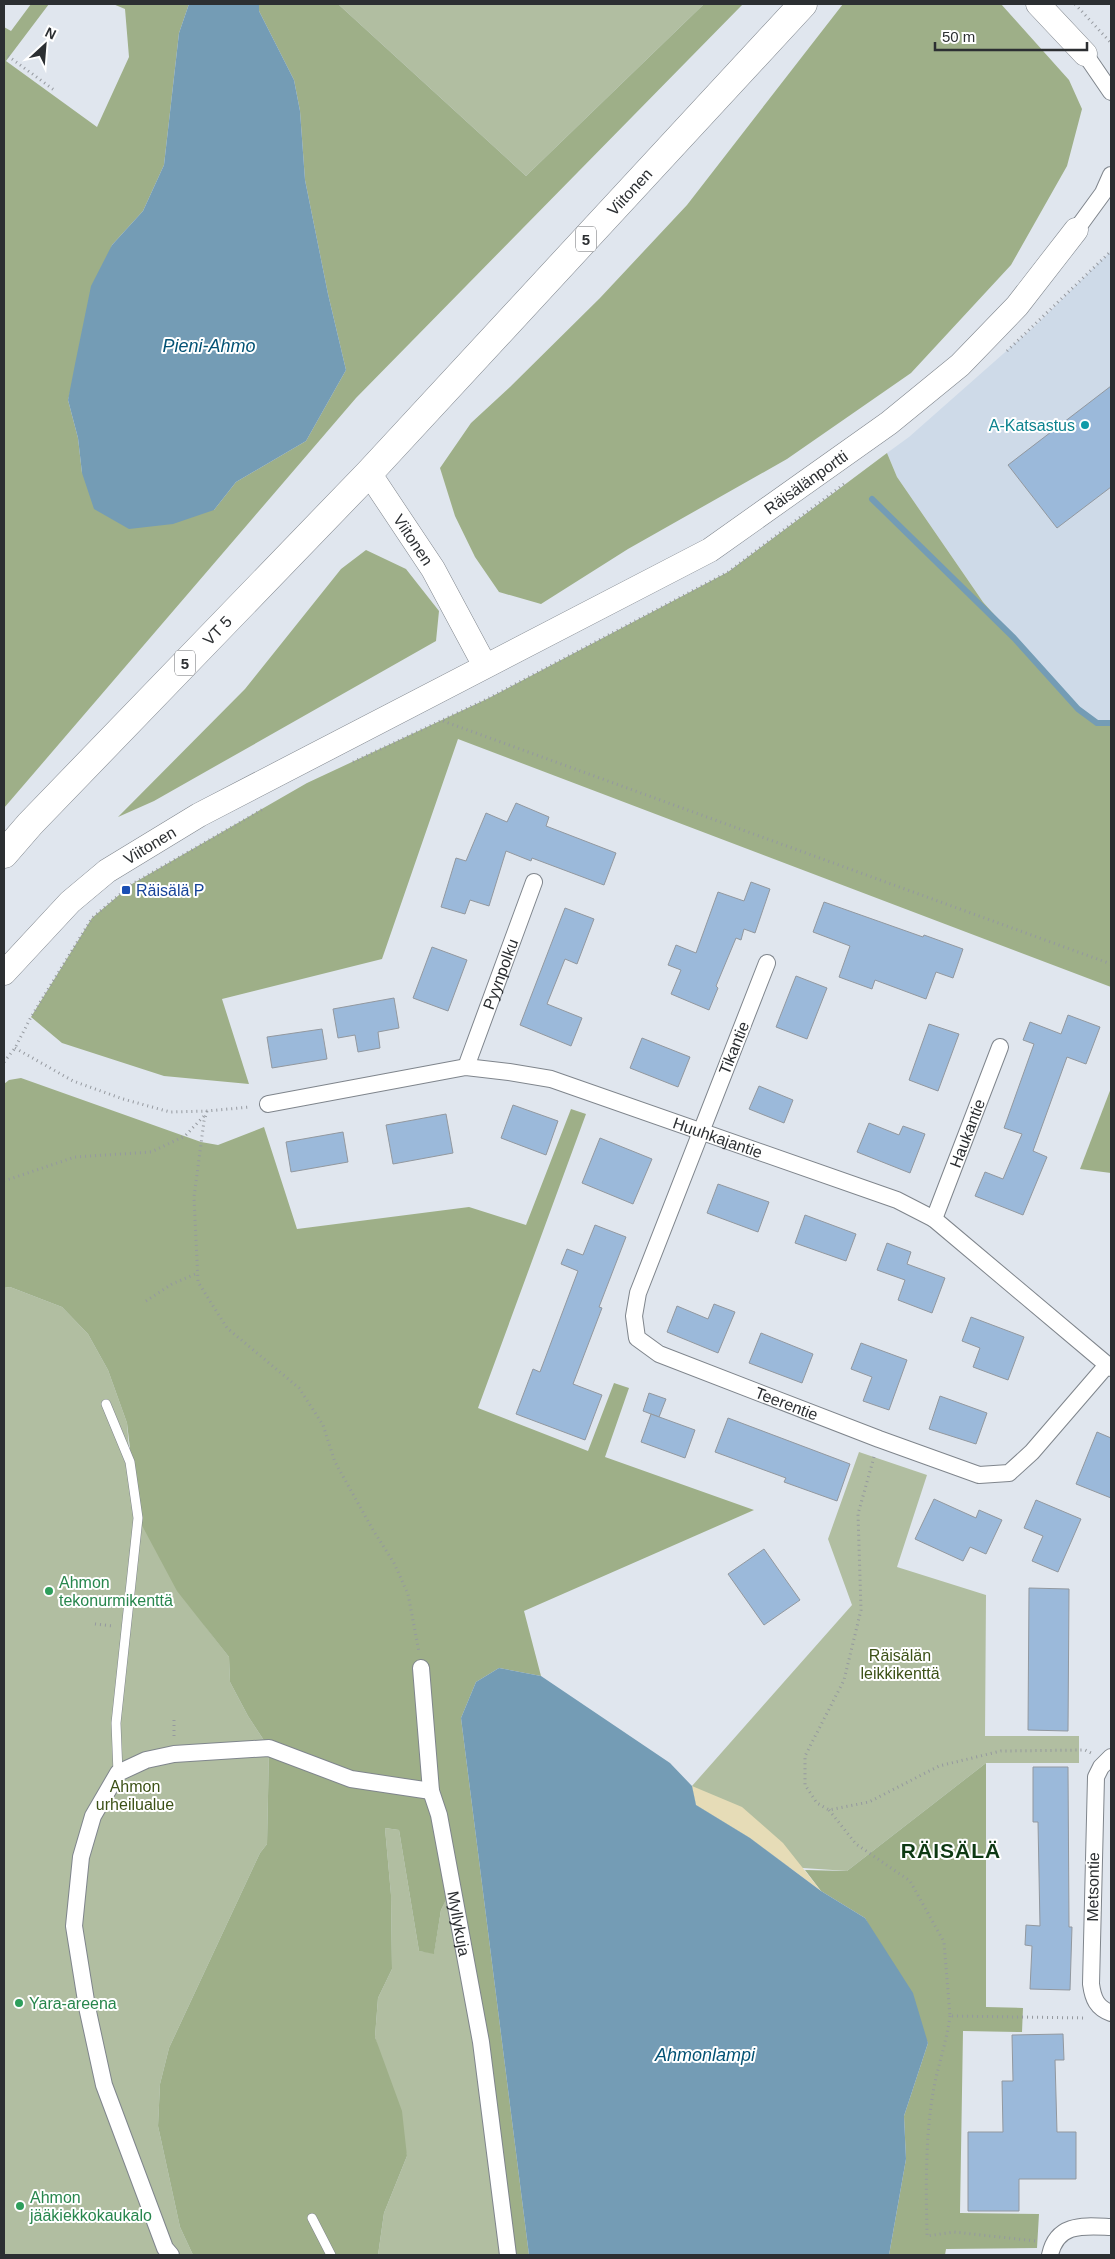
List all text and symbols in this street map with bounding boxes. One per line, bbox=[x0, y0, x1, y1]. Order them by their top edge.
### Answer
north arrow bbox=[20, 20, 70, 70]
scale bar bbox=[935, 20, 1088, 52]
text: N bbox=[43, 24, 59, 43]
text: 50 m bbox=[942, 28, 975, 45]
street label: Viitonen bbox=[604, 165, 655, 219]
road number: 5 bbox=[576, 226, 596, 252]
water label: Pieni-Ahmo bbox=[162, 336, 256, 356]
place label: A-Katsastus bbox=[989, 417, 1075, 434]
marker: A-Katsastus bbox=[1079, 419, 1091, 431]
street label: Räisälänportti bbox=[761, 447, 851, 517]
street label: Viitonen bbox=[390, 511, 436, 568]
street label: VT 5 bbox=[199, 612, 235, 648]
road number: 5 bbox=[175, 650, 195, 676]
street label: Viitonen bbox=[121, 823, 179, 867]
place label: Räisälä P bbox=[136, 882, 204, 899]
marker: Räisälä P bbox=[120, 884, 132, 896]
street label: Pyynpolku bbox=[479, 936, 521, 1012]
street label: Tikantie bbox=[716, 1019, 752, 1077]
street label: Haukantie bbox=[946, 1096, 988, 1170]
street label: Huuhkajantie bbox=[671, 1114, 765, 1161]
street label: Teerentie bbox=[753, 1384, 821, 1423]
place label: Ahmon tekonurmikenttä bbox=[59, 1574, 173, 1609]
marker: Ahmon tekonurmikenttä bbox=[43, 1585, 55, 1597]
park label: Räisälän leikkikenttä bbox=[860, 1647, 940, 1682]
park label: Ahmon urheilualue bbox=[96, 1778, 174, 1813]
district label: RÄISÄLÄ bbox=[901, 1839, 1001, 1862]
street label: Metsontie bbox=[1084, 1852, 1102, 1922]
street label: Myllykuja bbox=[445, 1890, 473, 1957]
place label: Yara-areena bbox=[29, 1995, 117, 2012]
marker: Yara-areena bbox=[13, 1997, 25, 2009]
water label: Ahmonlampi bbox=[654, 2045, 756, 2065]
place label: Ahmon jääkiekkokaukalo bbox=[29, 2189, 152, 2224]
marker: Ahmon jääkiekkokaukalo bbox=[14, 2200, 26, 2212]

